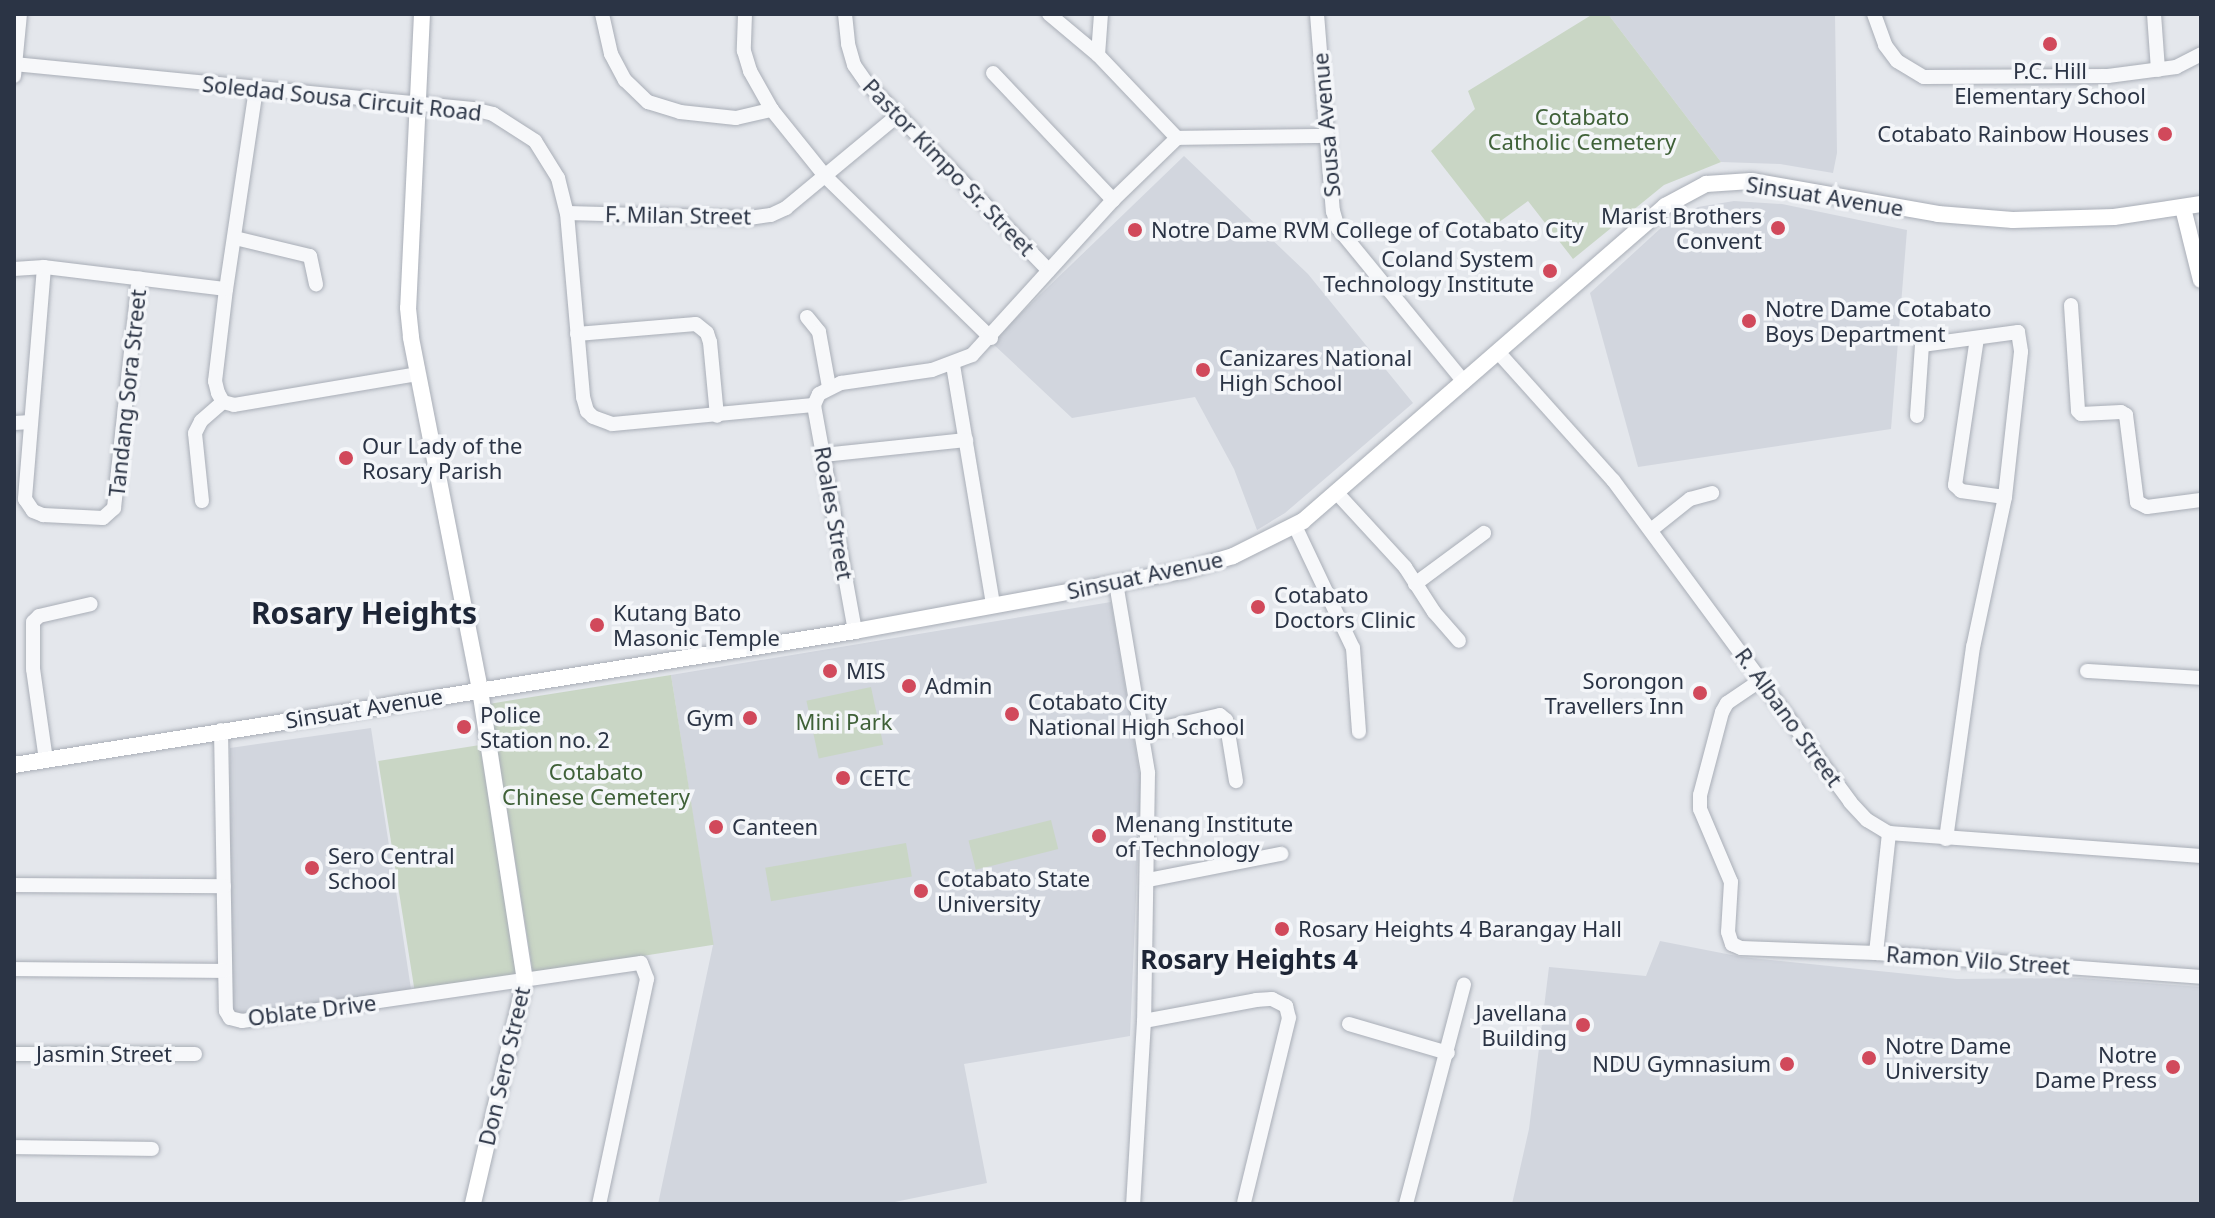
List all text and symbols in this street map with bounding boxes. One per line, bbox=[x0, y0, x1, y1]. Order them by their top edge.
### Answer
marker: P.C. Hill Elementary School bbox=[2041, 35, 2059, 53]
street label: Sousa Avenue bbox=[1307, 52, 1345, 198]
place label: P.C. Hill Elementary School bbox=[1954, 57, 2146, 108]
street label: Soledad Sousa Circuit Road bbox=[201, 70, 483, 126]
street label: Pastor Kimpo Sr. Street bbox=[858, 73, 1040, 261]
park label: Cotabato Catholic Cemetery bbox=[1488, 103, 1676, 154]
place label: Cotabato Rainbow Houses bbox=[1877, 121, 2149, 147]
marker: Cotabato Rainbow Houses bbox=[2156, 125, 2174, 143]
street label: Sinsuat Avenue bbox=[1745, 171, 1905, 221]
street label: F. Milan Street bbox=[605, 201, 751, 229]
place label: Marist Brothers Convent bbox=[1601, 202, 1762, 254]
place label: Notre Dame RVM College of Cotabato City bbox=[1151, 217, 1584, 243]
marker: Marist Brothers Convent bbox=[1769, 219, 1787, 237]
marker: Notre Dame RVM College of Cotabato City bbox=[1126, 221, 1144, 239]
place label: Coland System Technology Institute bbox=[1323, 245, 1534, 296]
marker: Coland System Technology Institute bbox=[1541, 262, 1559, 280]
street label: Tandang Sora Street bbox=[103, 288, 151, 498]
place label: Notre Dame Cotabato Boys Department bbox=[1765, 295, 1991, 346]
marker: Notre Dame Cotabato Boys Department bbox=[1740, 312, 1758, 330]
place label: Canizares National High School bbox=[1219, 344, 1412, 396]
marker: Canizares National High School bbox=[1194, 361, 1212, 379]
place label: Our Lady of the Rosary Parish bbox=[362, 432, 522, 484]
street label: Roales Street bbox=[809, 444, 859, 582]
marker: Our Lady of the Rosary Parish bbox=[337, 449, 355, 467]
street label: Sinsuat Avenue bbox=[1065, 546, 1225, 604]
place label: Cotabato Doctors Clinic bbox=[1274, 581, 1416, 632]
district label: Rosary Heights bbox=[251, 595, 477, 631]
marker: Cotabato Doctors Clinic bbox=[1249, 598, 1267, 616]
place label: Kutang Bato Masonic Temple bbox=[613, 599, 780, 650]
marker: Kutang Bato Masonic Temple bbox=[588, 616, 606, 634]
street label: R. Albano Street bbox=[1730, 643, 1848, 791]
place label: MIS bbox=[846, 658, 885, 684]
marker: MIS bbox=[821, 662, 839, 680]
place label: Sorongon Travellers Inn bbox=[1545, 667, 1684, 718]
place label: Admin bbox=[925, 673, 992, 699]
marker: Admin bbox=[900, 677, 918, 695]
street label: Sinsuat Avenue bbox=[284, 683, 444, 733]
marker: Sorongon Travellers Inn bbox=[1691, 684, 1709, 702]
place label: Cotabato City National High School bbox=[1028, 688, 1245, 740]
place label: Police Station no. 2 bbox=[480, 701, 610, 752]
place label: Gym bbox=[686, 705, 734, 731]
marker: Cotabato City National High School bbox=[1003, 705, 1021, 723]
marker: Gym bbox=[741, 709, 759, 727]
park label: Mini Park bbox=[795, 709, 893, 735]
marker: Police Station no. 2 bbox=[455, 718, 473, 736]
park label: Cotabato Chinese Cemetery bbox=[502, 758, 690, 810]
place label: CETC bbox=[859, 765, 911, 791]
marker: CETC bbox=[834, 769, 852, 787]
place label: Menang Institute of Technology bbox=[1115, 810, 1293, 862]
place label: Canteen bbox=[732, 814, 818, 840]
marker: Canteen bbox=[707, 818, 725, 836]
marker: Menang Institute of Technology bbox=[1090, 827, 1108, 845]
place label: Sero Central School bbox=[328, 842, 455, 894]
marker: Sero Central School bbox=[303, 859, 321, 877]
place label: Cotabato State University bbox=[937, 865, 1090, 916]
marker: Cotabato State University bbox=[912, 882, 930, 900]
place label: Rosary Heights 4 Barangay Hall bbox=[1298, 916, 1622, 942]
marker: Rosary Heights 4 Barangay Hall bbox=[1273, 920, 1291, 938]
street label: Ramon Vilo Street bbox=[1885, 940, 2071, 980]
district label: Rosary Heights 4 bbox=[1140, 944, 1358, 976]
street label: Don Sero Street bbox=[473, 984, 535, 1148]
street label: Oblate Drive bbox=[246, 989, 378, 1031]
place label: Javellana Building bbox=[1475, 999, 1567, 1050]
marker: Javellana Building bbox=[1574, 1016, 1592, 1034]
place label: Notre Dame University bbox=[1885, 1032, 2011, 1084]
street label: Jasmin Street bbox=[36, 1041, 172, 1067]
place label: Notre Dame Press bbox=[2034, 1041, 2157, 1092]
marker: Notre Dame University bbox=[1860, 1049, 1878, 1067]
place label: NDU Gymnasium bbox=[1592, 1051, 1771, 1077]
marker: NDU Gymnasium bbox=[1778, 1055, 1796, 1073]
marker: Notre Dame Press bbox=[2164, 1058, 2182, 1076]

